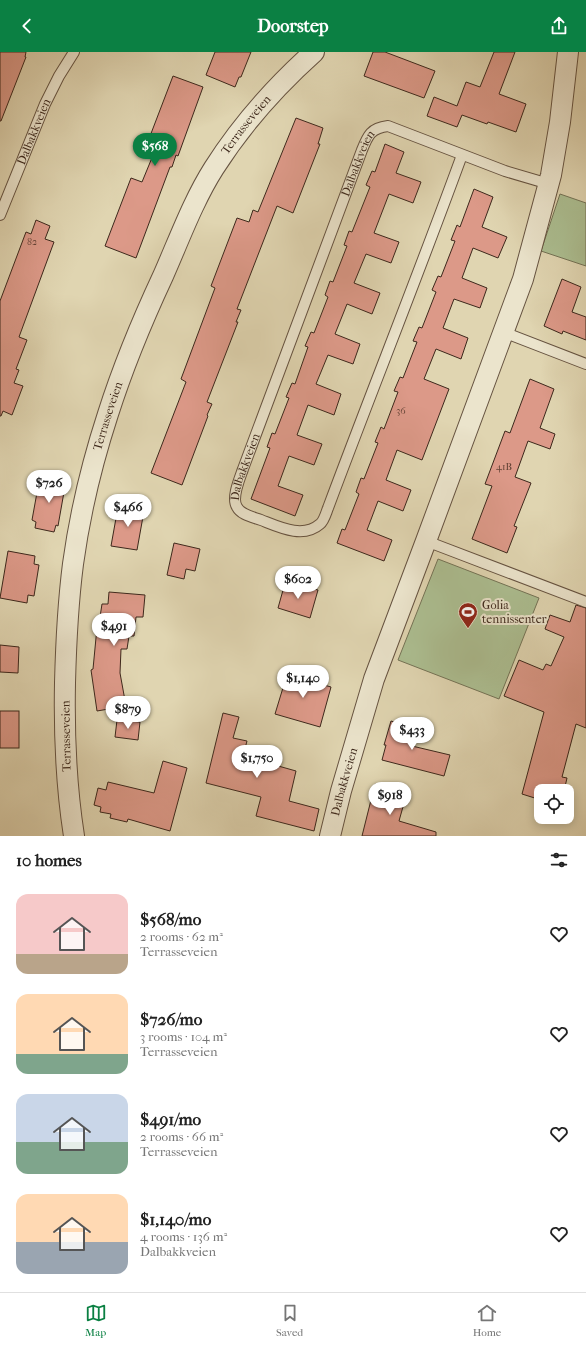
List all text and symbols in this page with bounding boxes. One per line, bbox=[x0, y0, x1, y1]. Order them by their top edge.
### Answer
icon: back bbox=[16, 15, 38, 37]
icon: share bbox=[548, 15, 570, 37]
text: Doorstep bbox=[257, 16, 329, 37]
street label: Terrasseveien bbox=[218, 92, 274, 157]
street label: Dalbakkveien bbox=[14, 96, 54, 167]
street label: Dalbakkveien bbox=[338, 127, 378, 199]
pin: $568 bbox=[131, 133, 179, 167]
text: $568 bbox=[142, 138, 168, 153]
house number: 82 bbox=[27, 236, 37, 248]
street label: Terrasseveien bbox=[90, 380, 125, 452]
house number: 36 bbox=[396, 405, 406, 417]
street label: Dalbakkveien bbox=[228, 431, 263, 501]
house number: 41B bbox=[496, 461, 512, 473]
pin: $726 bbox=[25, 470, 73, 504]
text: $726 bbox=[35, 475, 63, 490]
pin: $466 bbox=[104, 494, 152, 528]
text: $466 bbox=[114, 499, 142, 514]
pin: $602 bbox=[274, 566, 322, 600]
text: $602 bbox=[284, 571, 312, 586]
place label: Golia tennissenter bbox=[482, 598, 548, 626]
sports icon: Golia tennissenter bbox=[457, 601, 479, 629]
pin: $491 bbox=[90, 613, 138, 647]
text: $491 bbox=[101, 618, 127, 633]
pin: $1,140 bbox=[270, 665, 336, 699]
text: $1,140 bbox=[286, 670, 320, 685]
pin: $879 bbox=[104, 696, 152, 730]
street label: Terrasseveien bbox=[58, 700, 74, 772]
text: $879 bbox=[115, 701, 141, 716]
pin: $433 bbox=[388, 717, 436, 751]
text: $433 bbox=[399, 722, 425, 737]
pin: $1,750 bbox=[224, 745, 290, 779]
street label: Dalbakkveien bbox=[328, 746, 360, 817]
text: $1,750 bbox=[241, 750, 273, 765]
pin: $918 bbox=[366, 782, 414, 816]
map controls bbox=[534, 784, 574, 824]
button: locate bbox=[534, 784, 574, 824]
text: $918 bbox=[377, 787, 403, 802]
icon: filters bbox=[548, 849, 570, 871]
text: 10 homes bbox=[16, 850, 82, 870]
text: $568/mo bbox=[140, 909, 201, 929]
icon: home bbox=[48, 910, 96, 958]
icon: heart bbox=[548, 923, 570, 945]
text: 2 rooms · 62 m² bbox=[140, 929, 223, 944]
text: Terrasseveien bbox=[140, 944, 217, 959]
text: $726/mo bbox=[140, 1009, 202, 1029]
icon: home bbox=[48, 1010, 96, 1058]
icon: heart bbox=[548, 1023, 570, 1045]
text: 3 rooms · 104 m² bbox=[140, 1029, 227, 1044]
text: Terrasseveien bbox=[140, 1044, 217, 1059]
text: $491/mo bbox=[140, 1109, 201, 1129]
icon: home bbox=[48, 1110, 96, 1158]
icon: heart bbox=[548, 1123, 570, 1145]
text: 2 rooms · 66 m² bbox=[140, 1129, 223, 1144]
text: Terrasseveien bbox=[140, 1144, 217, 1159]
text: $1,140/mo bbox=[140, 1209, 211, 1229]
icon: home bbox=[48, 1210, 96, 1258]
icon: heart bbox=[548, 1223, 570, 1245]
text: 4 rooms · 136 m² bbox=[140, 1229, 227, 1244]
text: Dalbakkveien bbox=[140, 1244, 216, 1259]
tab: Map bbox=[85, 1302, 107, 1339]
tab: Saved bbox=[276, 1302, 303, 1339]
tab: Home bbox=[473, 1302, 501, 1339]

